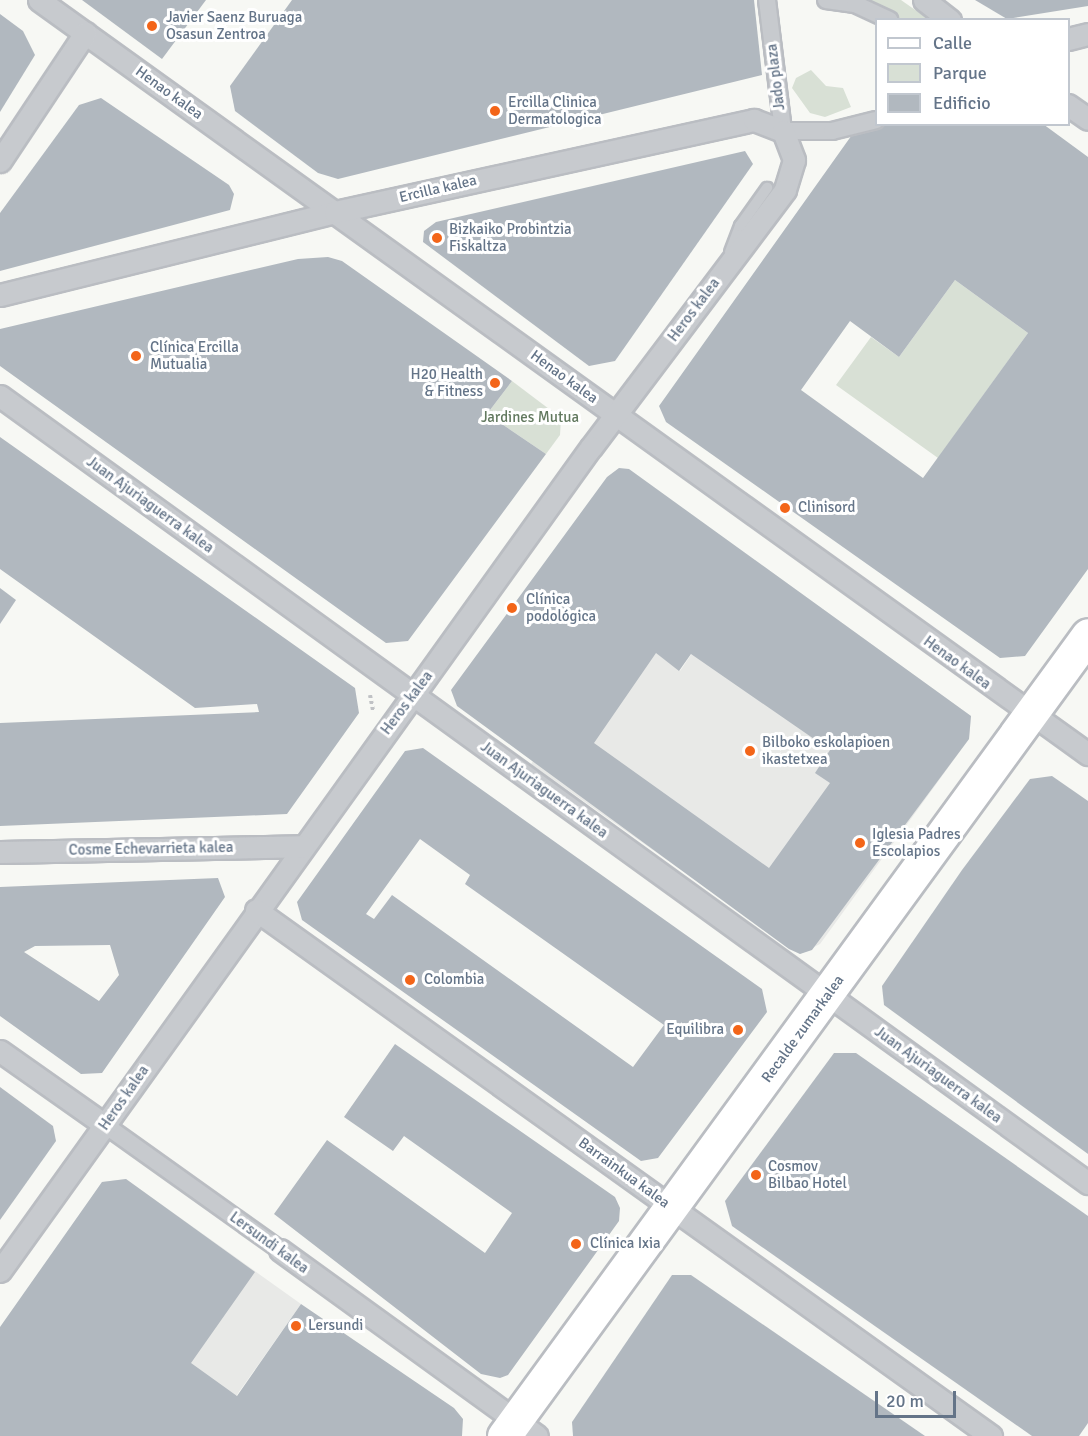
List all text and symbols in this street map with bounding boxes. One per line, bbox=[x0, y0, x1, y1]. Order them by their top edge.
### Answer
place label: Javier Saenz Buruaga Osasun Zentroa bbox=[166, 8, 302, 43]
marker: Javier Saenz Buruaga Osasun Zentroa bbox=[143, 17, 161, 35]
legend bbox=[875, 18, 1070, 126]
text: Calle bbox=[933, 32, 972, 54]
street label: Jado plaza bbox=[763, 43, 789, 111]
text: Parque bbox=[933, 62, 987, 84]
street label: Henao kalea bbox=[132, 63, 206, 123]
text: Edificio bbox=[933, 92, 991, 114]
place label: Ercilla Clinica Dermatologica bbox=[508, 93, 602, 128]
marker: Ercilla Clinica Dermatologica bbox=[486, 102, 504, 120]
street label: Ercilla kalea bbox=[397, 171, 479, 207]
place label: Bizkaiko Probintzia Fiskaltza bbox=[449, 220, 572, 255]
marker: Bizkaiko Probintzia Fiskaltza bbox=[430, 231, 444, 245]
street label: Heros kalea bbox=[664, 275, 724, 345]
place label: Clínica Ercilla Mutualia bbox=[150, 338, 239, 373]
marker: Clínica Ercilla Mutualia bbox=[127, 347, 145, 365]
street label: Henao kalea bbox=[527, 347, 601, 407]
place label: H20 Health & Fitness bbox=[411, 365, 483, 400]
marker: H20 Health & Fitness bbox=[488, 376, 502, 390]
park label: Jardines Mutua bbox=[481, 409, 579, 427]
street label: Juan Ajuriaguerra kalea bbox=[83, 453, 217, 557]
marker: Clinisord bbox=[776, 499, 794, 517]
place label: Clinisord bbox=[798, 499, 855, 517]
place label: Clínica podológica bbox=[526, 590, 596, 625]
marker: Clínica podológica bbox=[503, 599, 521, 617]
street label: Henao kalea bbox=[920, 633, 994, 693]
street label: Heros kalea bbox=[377, 668, 437, 738]
place label: Bilboko eskolapioen ikastetxea bbox=[762, 733, 890, 768]
street label: Juan Ajuriaguerra kalea bbox=[477, 738, 611, 842]
marker: Bilboko eskolapioen ikastetxea bbox=[743, 744, 757, 758]
place label: Iglesia Padres Escolapios bbox=[872, 825, 961, 860]
marker: Iglesia Padres Escolapios bbox=[853, 836, 867, 850]
street label: Cosme Echevarrieta kalea bbox=[68, 839, 234, 859]
marker: Colombia bbox=[401, 971, 419, 989]
place label: Colombia bbox=[424, 971, 484, 989]
street label: Recalde zumarkalea bbox=[758, 972, 848, 1086]
place label: Equilibra bbox=[666, 1021, 724, 1039]
marker: Equilibra bbox=[729, 1021, 747, 1039]
street label: Juan Ajuriaguerra kalea bbox=[871, 1023, 1005, 1127]
street label: Heros kalea bbox=[95, 1062, 153, 1134]
street label: Barrainkua kalea bbox=[575, 1134, 673, 1212]
place label: Cosmov Bilbao Hotel bbox=[768, 1157, 847, 1192]
marker: Cosmov Bilbao Hotel bbox=[749, 1168, 763, 1182]
street label: Lersundi kalea bbox=[226, 1208, 312, 1278]
marker: Clínica Ixia bbox=[567, 1235, 585, 1253]
place label: Clínica Ixia bbox=[590, 1235, 661, 1253]
place label: Lersundi bbox=[308, 1317, 363, 1335]
marker: Lersundi bbox=[289, 1319, 303, 1333]
scale bar bbox=[878, 1379, 959, 1417]
text: 20 m bbox=[886, 1390, 924, 1412]

